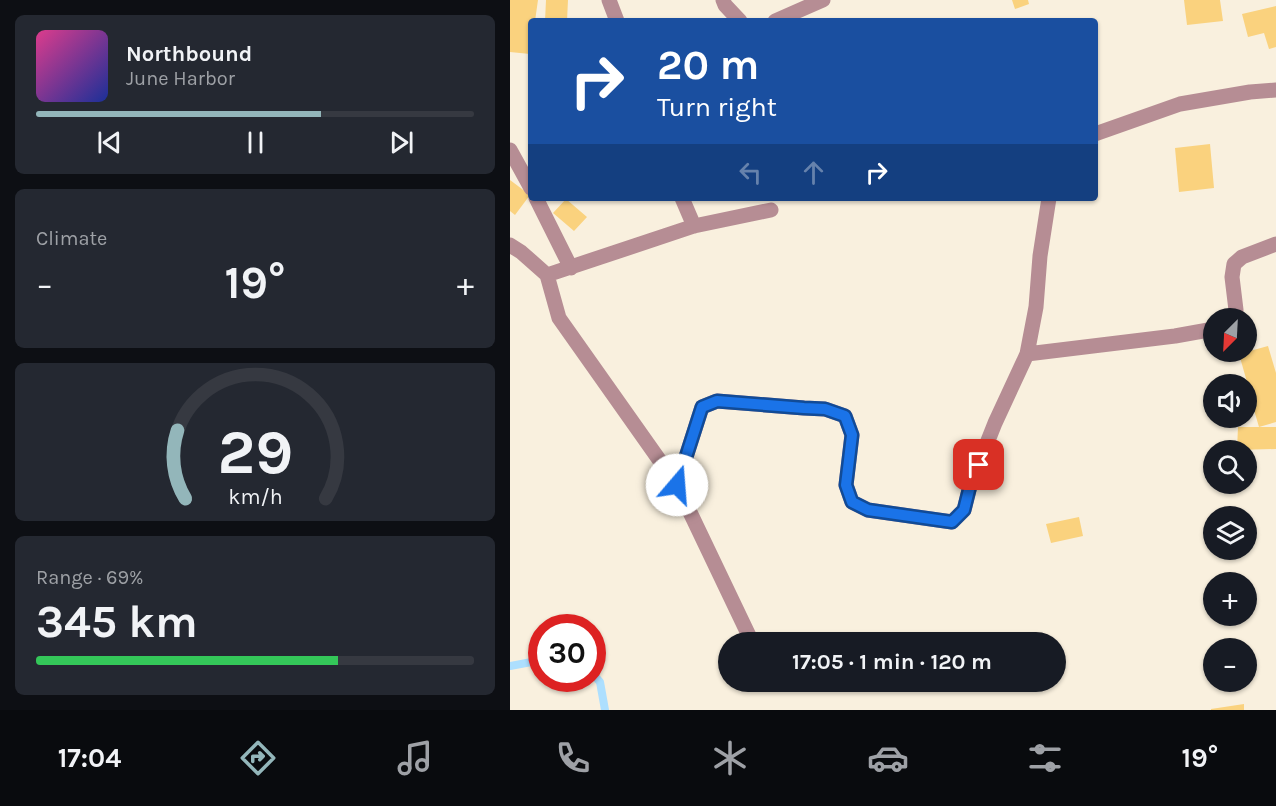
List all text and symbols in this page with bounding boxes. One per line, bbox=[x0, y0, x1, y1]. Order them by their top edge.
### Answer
text: 20 m bbox=[657, 40, 759, 90]
text: Northbound bbox=[126, 41, 252, 67]
icon: right bbox=[558, 42, 636, 120]
text: June Harbor bbox=[126, 67, 235, 90]
text: Turn right bbox=[657, 91, 777, 123]
icon: previous bbox=[93, 126, 126, 159]
icon: pause bbox=[239, 126, 272, 159]
icon: next bbox=[385, 126, 418, 159]
icon: left bbox=[734, 156, 767, 189]
icon: ahead bbox=[797, 156, 830, 189]
icon: right bbox=[860, 156, 893, 189]
text: Climate bbox=[36, 227, 107, 250]
text: 19° bbox=[225, 257, 285, 309]
text: − bbox=[36, 265, 53, 303]
text: + bbox=[457, 265, 474, 303]
north arrow bbox=[1203, 308, 1257, 362]
map controls bbox=[1203, 308, 1257, 692]
button: sound bbox=[1203, 374, 1257, 428]
text: 29 bbox=[217, 416, 293, 489]
pin bbox=[953, 439, 1004, 490]
button: search bbox=[1203, 440, 1257, 494]
icon: arrive bbox=[962, 448, 995, 481]
position arrow bbox=[645, 453, 709, 517]
text: km/h bbox=[228, 484, 282, 509]
button: layers bbox=[1203, 506, 1257, 560]
text: Range · 69% bbox=[36, 566, 144, 589]
button: + bbox=[1203, 572, 1257, 626]
text: 345 km bbox=[36, 596, 198, 648]
speed limit sign: 30 bbox=[528, 614, 606, 692]
button: − bbox=[1203, 638, 1257, 692]
text: 17:05 · 1 min · 120 m bbox=[792, 649, 992, 675]
icon: directions bbox=[237, 737, 279, 779]
icon: music bbox=[394, 737, 436, 779]
icon: phone bbox=[552, 737, 594, 779]
icon: climate bbox=[709, 737, 751, 779]
icon: car bbox=[867, 737, 909, 779]
icon: filters bbox=[1024, 737, 1066, 779]
text: 17:04 bbox=[58, 742, 121, 774]
text: 19° bbox=[1182, 742, 1218, 774]

